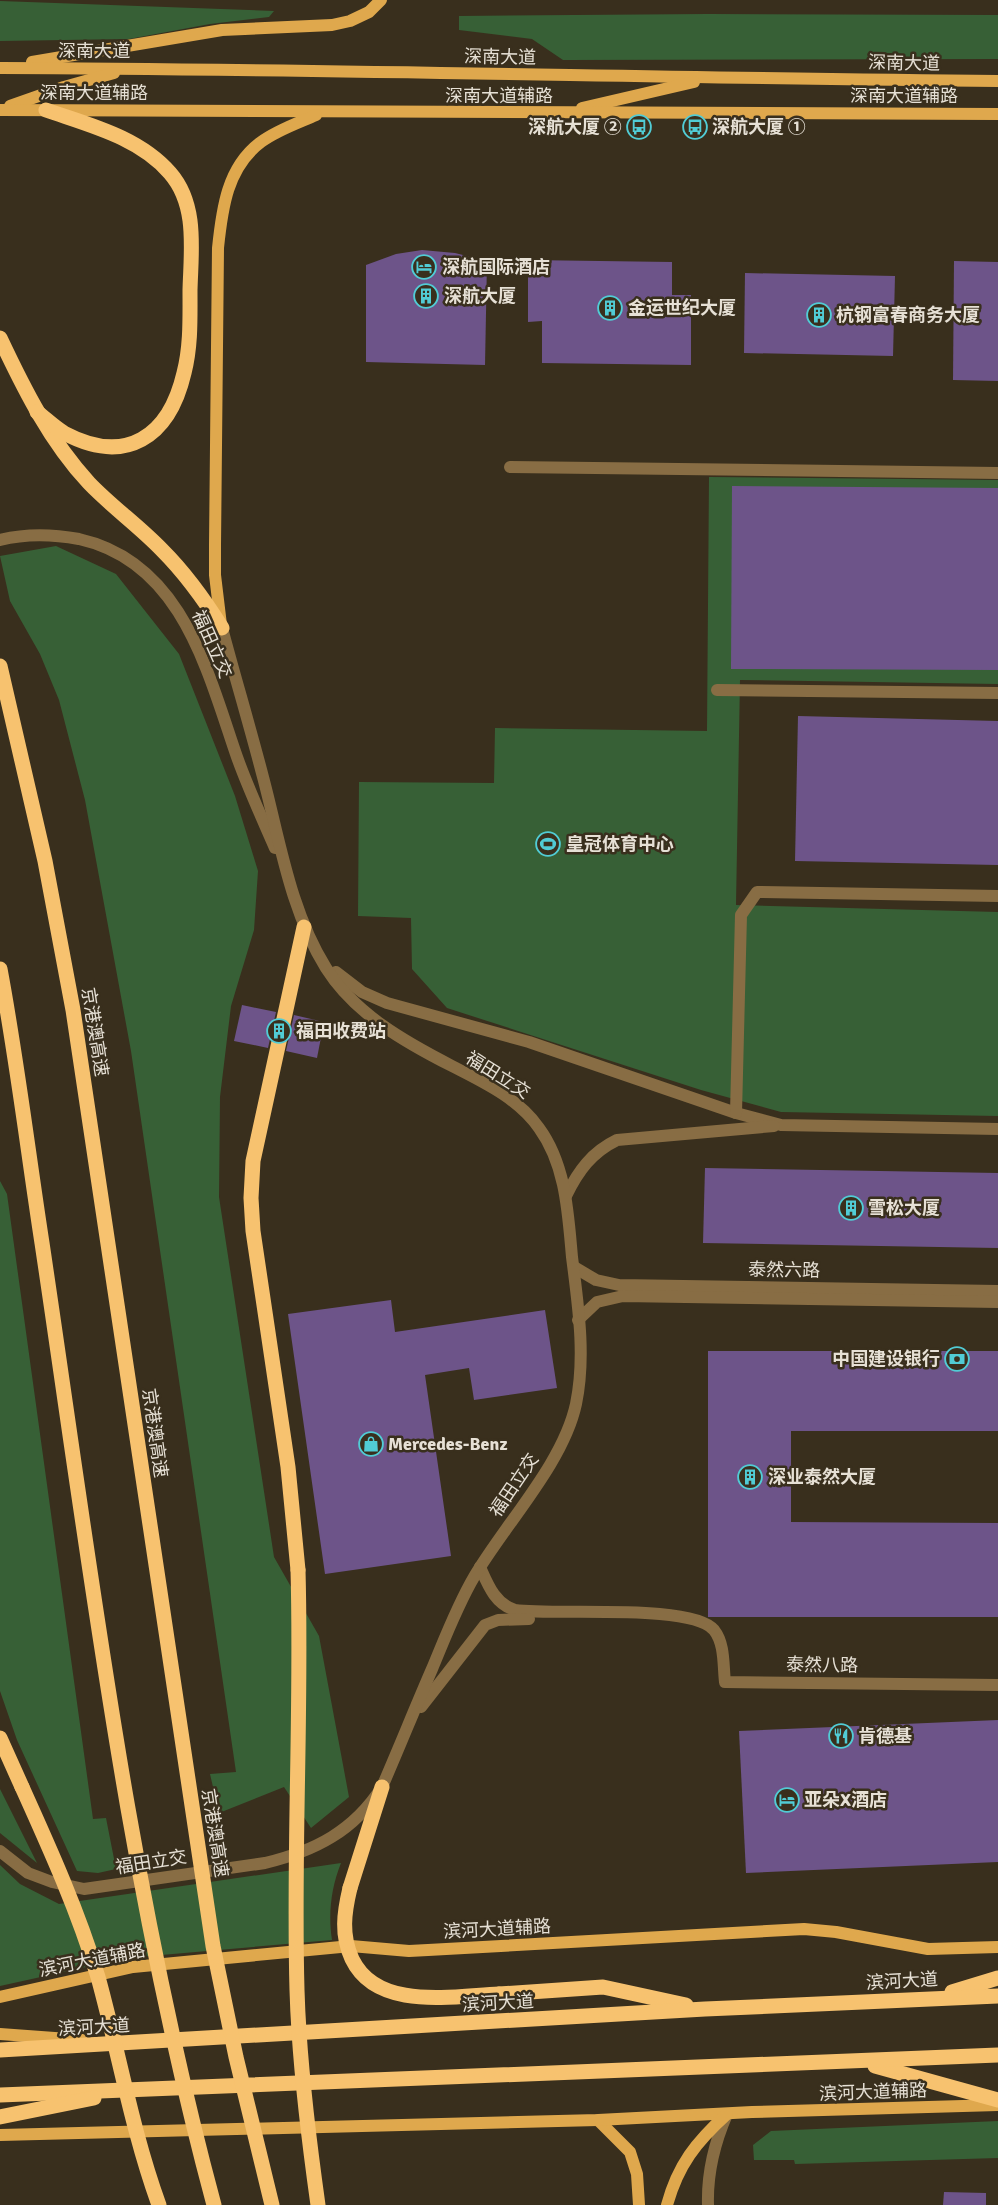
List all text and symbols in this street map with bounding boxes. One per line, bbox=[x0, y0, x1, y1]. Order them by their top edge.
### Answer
street label: 深南大道 bbox=[58, 40, 130, 62]
street label: 深南大道 bbox=[464, 45, 536, 69]
street label: 深南大道 bbox=[868, 51, 940, 75]
street label: 深南大道辅路 bbox=[40, 82, 148, 104]
street label: 深南大道辅路 bbox=[445, 85, 553, 107]
street label: 深南大道辅路 bbox=[850, 85, 958, 107]
bus stop icon: 深航大厦 ② bbox=[626, 114, 652, 140]
bus stop icon: 深航大厦 ① bbox=[682, 114, 708, 140]
place label: 深航大厦 ② bbox=[528, 116, 622, 138]
place label: 深航大厦 ① bbox=[712, 116, 806, 138]
hotel icon: 深航国际酒店 bbox=[411, 254, 437, 280]
place label: 深航国际酒店 bbox=[442, 256, 550, 278]
building icon: 深航大厦 bbox=[413, 283, 439, 309]
place label: 深航大厦 bbox=[444, 285, 516, 307]
building icon: 金运世纪大厦 bbox=[597, 295, 623, 321]
place label: 金运世纪大厦 bbox=[628, 297, 736, 319]
building icon: 杭钢富春商务大厦 bbox=[806, 302, 832, 328]
place label: 杭钢富春商务大厦 bbox=[836, 304, 980, 326]
street label: 福田立交 bbox=[187, 607, 237, 681]
sports icon: 皇冠体育中心 bbox=[535, 831, 561, 857]
place label: 皇冠体育中心 bbox=[566, 833, 674, 855]
street label: 京港澳高速 bbox=[77, 986, 113, 1078]
building icon: 福田收费站 bbox=[266, 1018, 292, 1044]
place label: 福田收费站 bbox=[296, 1020, 386, 1042]
street label: 福田立交 bbox=[462, 1047, 534, 1103]
building icon: 雪松大厦 bbox=[838, 1195, 864, 1221]
place label: 雪松大厦 bbox=[868, 1197, 940, 1219]
street label: 泰然六路 bbox=[748, 1258, 820, 1282]
bank icon: 中国建设银行 bbox=[944, 1346, 970, 1372]
place label: 中国建设银行 bbox=[832, 1348, 940, 1370]
street label: 京港澳高速 bbox=[138, 1387, 172, 1479]
shop icon: Mercedes-Benz bbox=[358, 1431, 384, 1457]
place label: Mercedes-Benz bbox=[388, 1433, 507, 1455]
street label: 福田立交 bbox=[485, 1449, 543, 1521]
building icon: 深业泰然大厦 bbox=[737, 1464, 763, 1490]
place label: 深业泰然大厦 bbox=[768, 1466, 876, 1488]
street label: 泰然八路 bbox=[786, 1653, 858, 1677]
restaurant icon: 肯德基 bbox=[828, 1723, 854, 1749]
place label: 肯德基 bbox=[858, 1725, 912, 1747]
street label: 京港澳高速 bbox=[197, 1787, 233, 1879]
hotel icon: 亚朵X酒店 bbox=[774, 1787, 800, 1813]
place label: 亚朵X酒店 bbox=[804, 1789, 887, 1811]
street label: 福田立交 bbox=[114, 1846, 188, 1878]
street label: 滨河大道辅路 bbox=[442, 1915, 552, 1943]
street label: 滨河大道辅路 bbox=[37, 1939, 147, 1981]
street label: 滨河大道 bbox=[865, 1968, 939, 1994]
street label: 滨河大道 bbox=[461, 1990, 535, 2016]
street label: 滨河大道 bbox=[57, 2014, 131, 2040]
street label: 滨河大道辅路 bbox=[819, 2079, 927, 2105]

